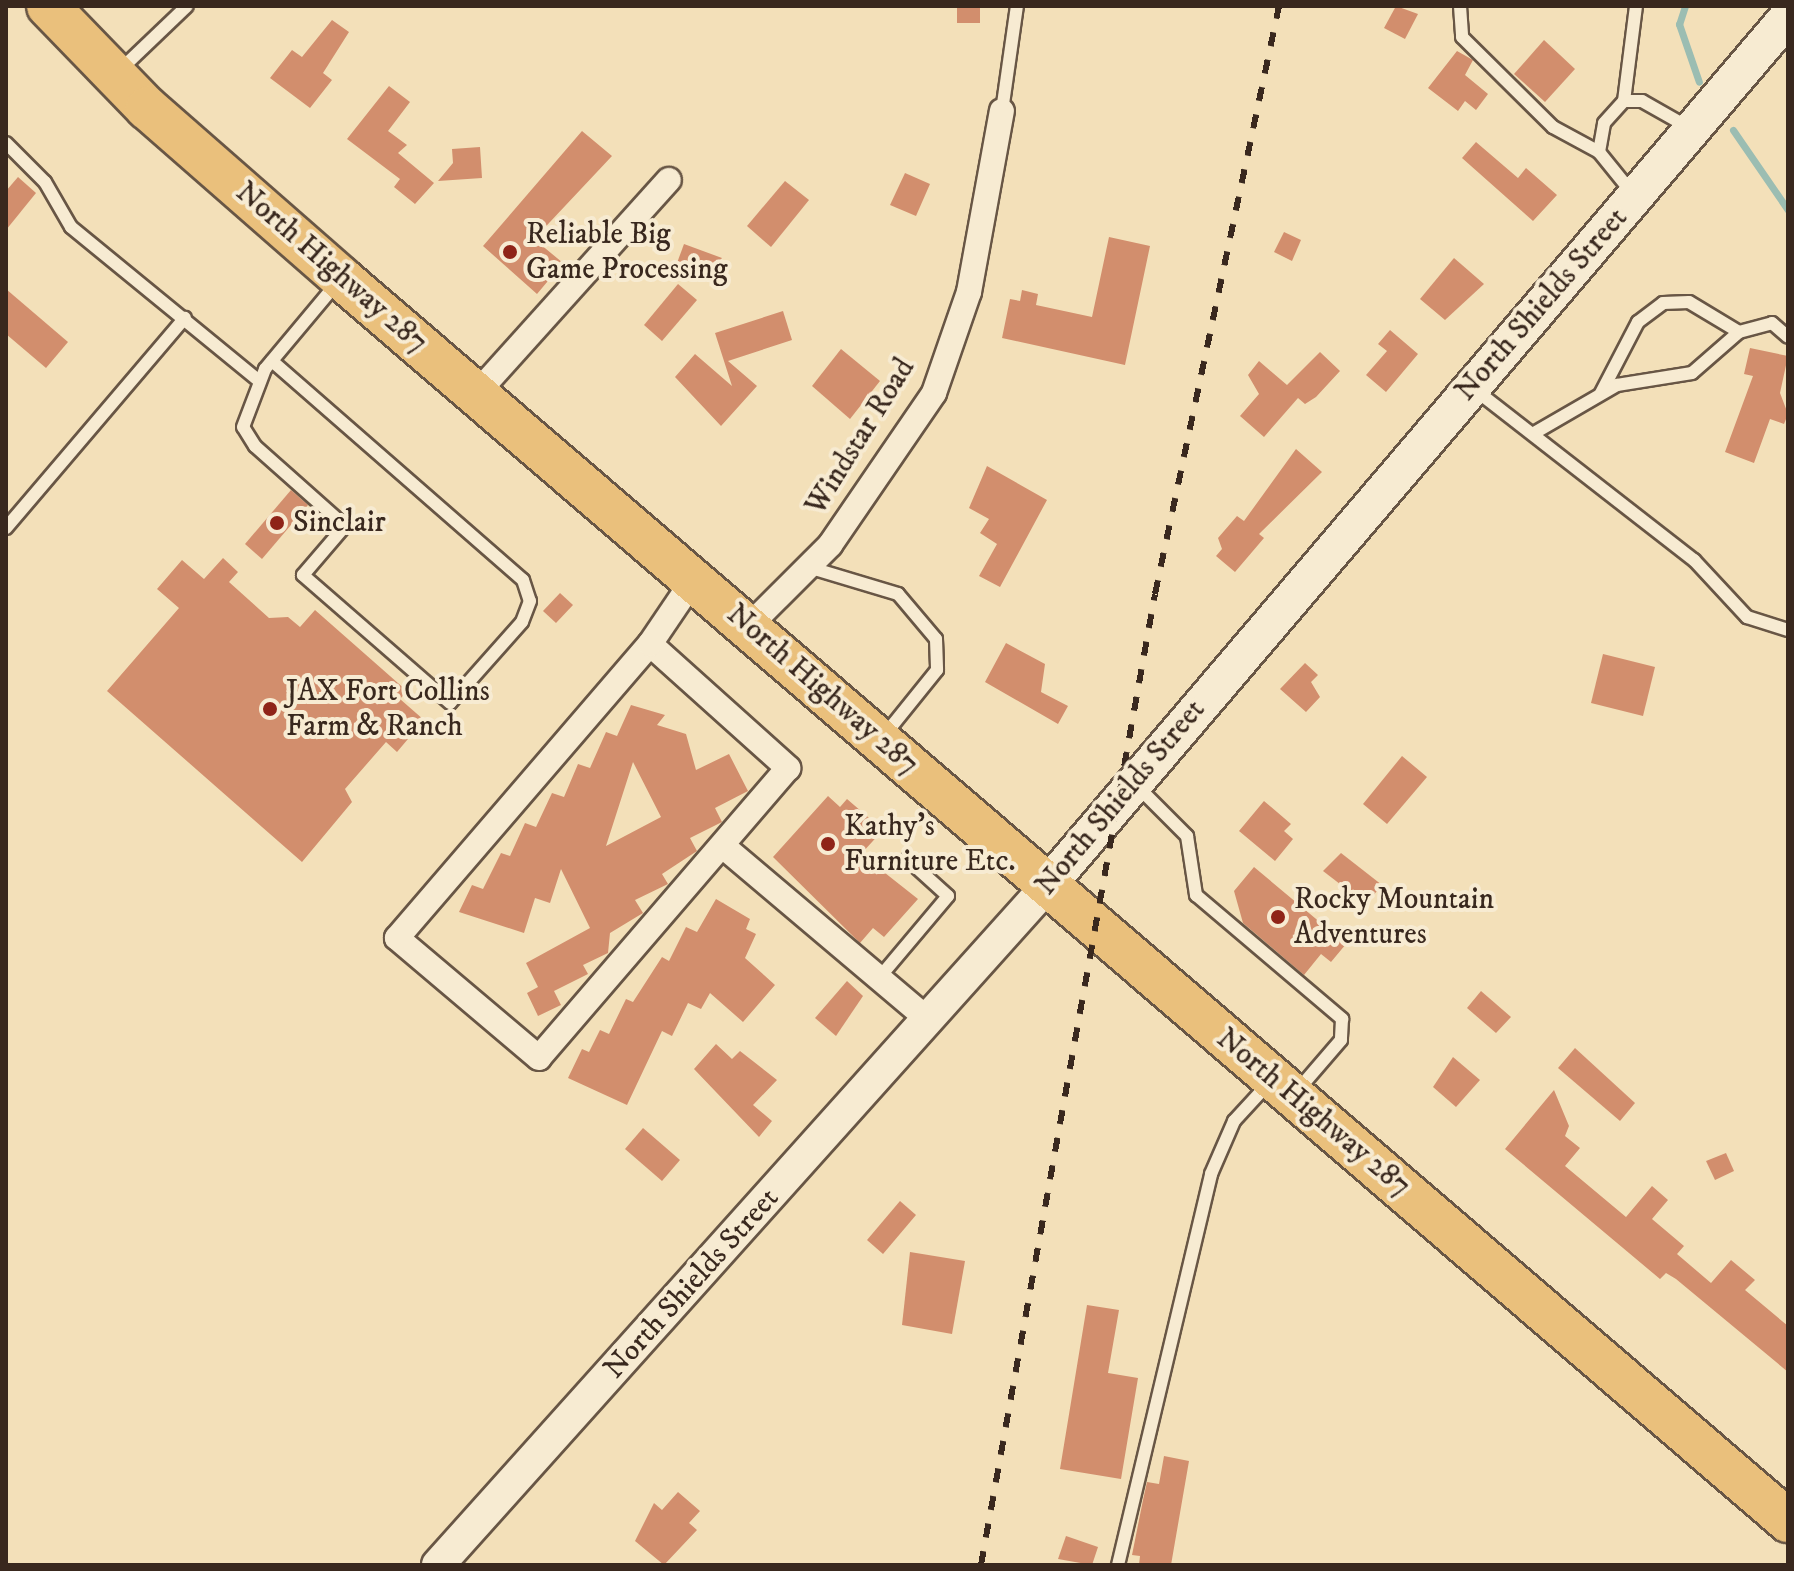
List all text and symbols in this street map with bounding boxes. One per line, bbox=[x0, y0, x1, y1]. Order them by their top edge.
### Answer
street label: North Highway 287 bbox=[228, 175, 434, 361]
street label: North Shields Street bbox=[1448, 201, 1636, 409]
place label: Reliable Big Game Processing bbox=[526, 217, 728, 288]
marker: Reliable Big Game Processing bbox=[501, 243, 519, 261]
street label: Windstar Road bbox=[799, 352, 923, 522]
place label: Sinclair bbox=[293, 505, 386, 541]
marker: Sinclair bbox=[268, 514, 286, 532]
street label: North Highway 287 bbox=[719, 597, 925, 783]
place label: JAX Fort Collins Farm & Ranch bbox=[286, 674, 490, 744]
street label: North Shields Street bbox=[1029, 693, 1213, 903]
marker: JAX Fort Collins Farm & Ranch bbox=[261, 700, 279, 718]
place label: Kathy's Furniture Etc. bbox=[844, 809, 1016, 880]
marker: Kathy's Furniture Etc. bbox=[819, 835, 837, 853]
place label: Rocky Mountain Adventures bbox=[1294, 882, 1494, 952]
marker: Rocky Mountain Adventures bbox=[1269, 908, 1287, 926]
street label: North Highway 287 bbox=[1209, 1021, 1417, 1205]
street label: North Shields Street bbox=[597, 1181, 787, 1387]

